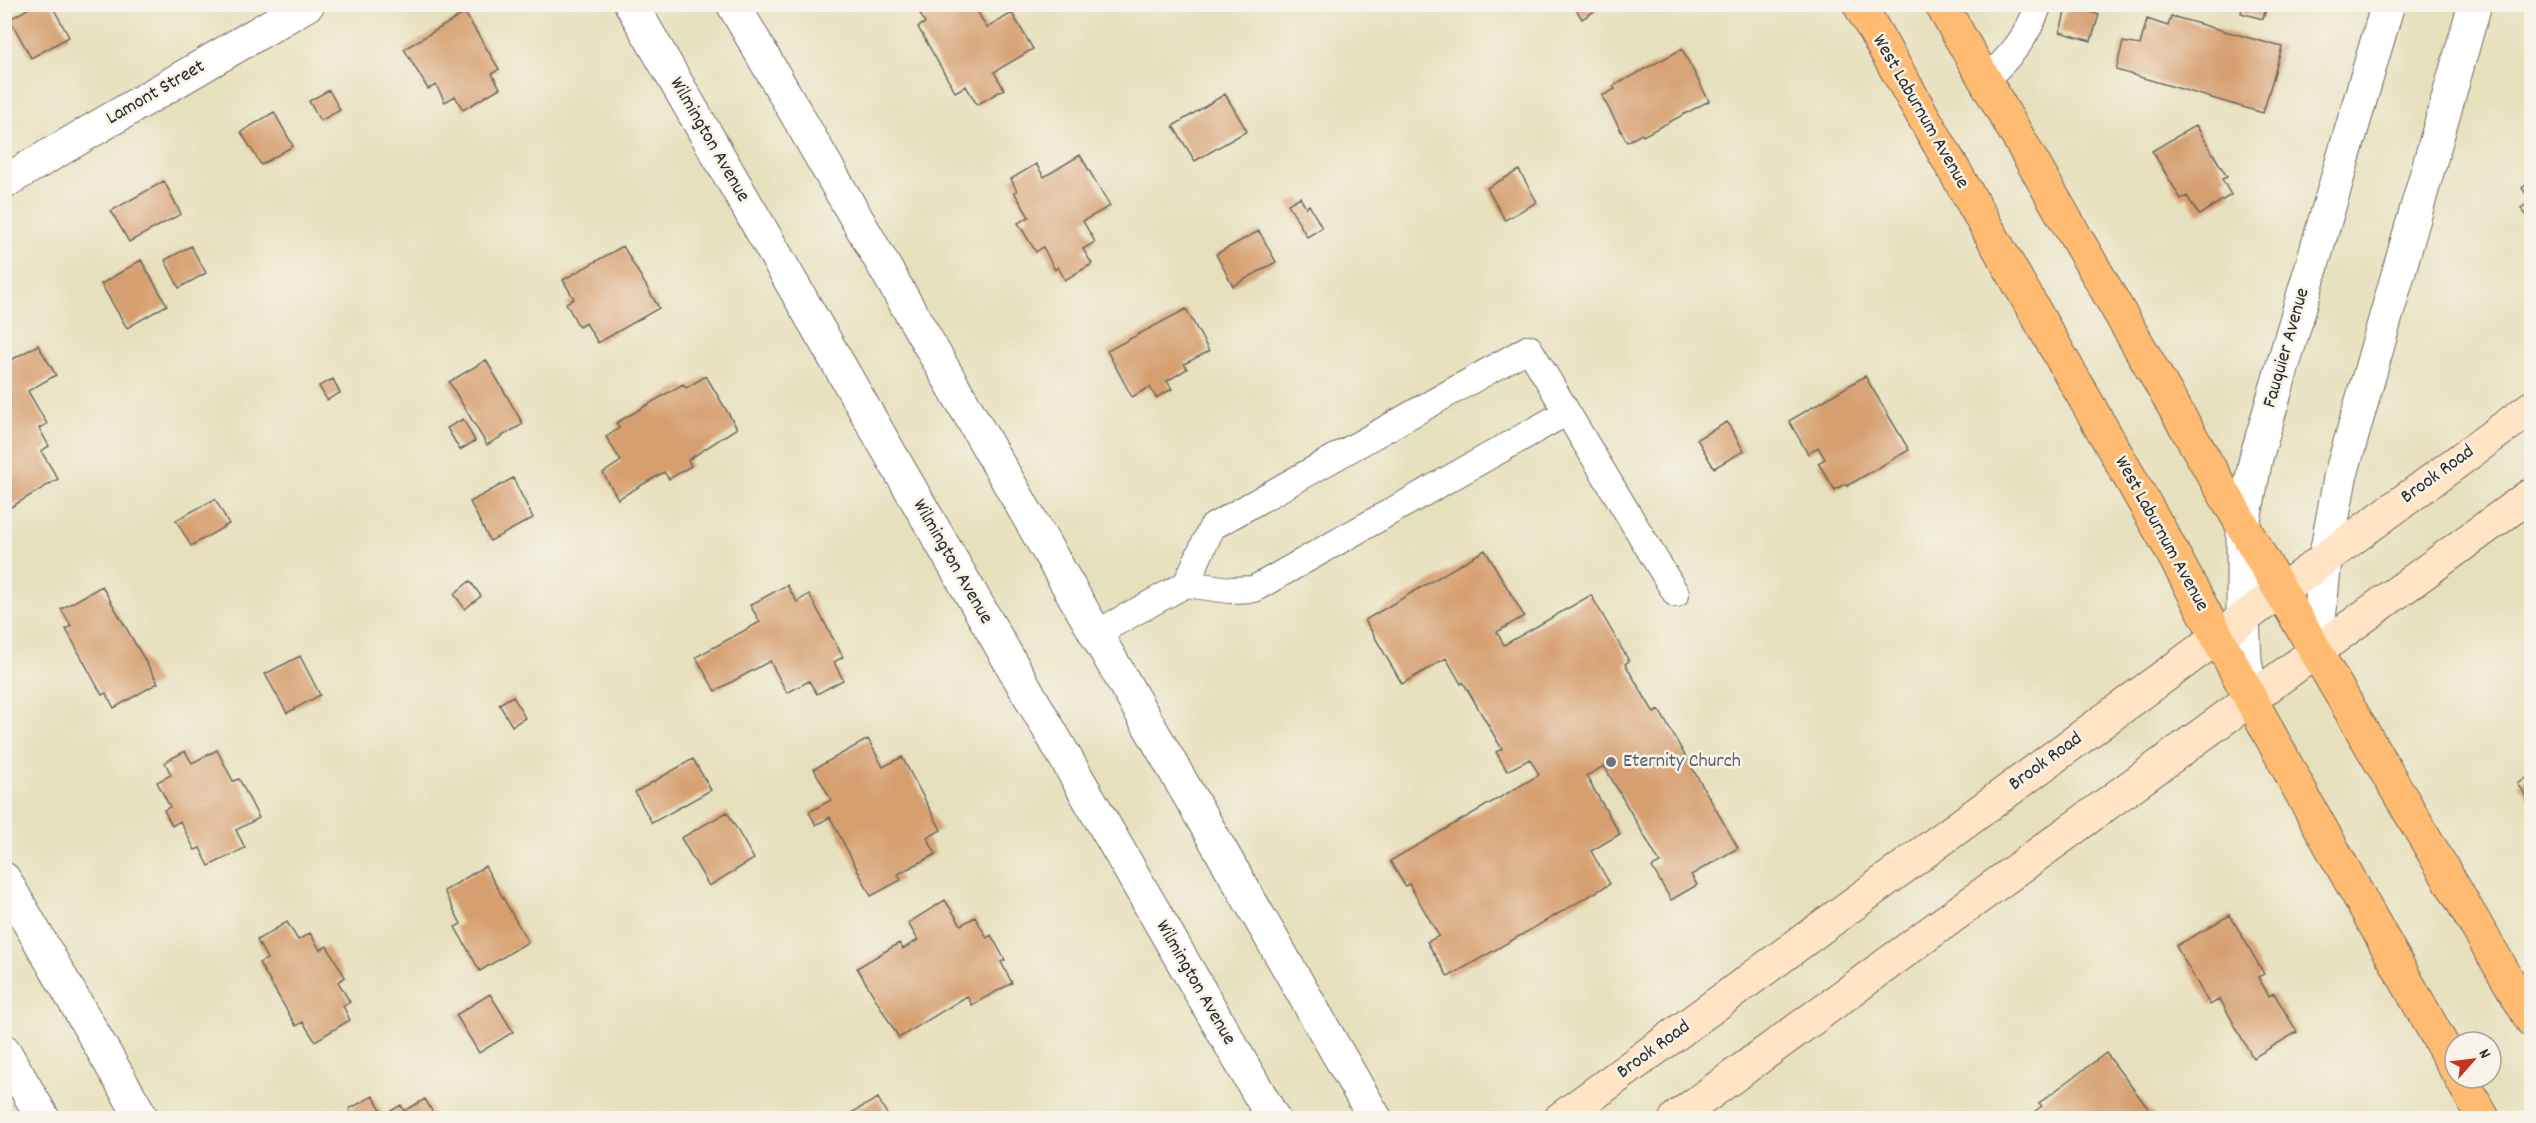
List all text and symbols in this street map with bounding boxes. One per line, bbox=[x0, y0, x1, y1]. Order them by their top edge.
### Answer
street label: West Laburnum Avenue bbox=[1864, 30, 1976, 194]
street label: Lamont Street bbox=[101, 53, 211, 133]
street label: Wilmington Avenue bbox=[662, 72, 756, 208]
street label: Fauquier Avenue bbox=[2257, 285, 2318, 411]
street label: Brook Road bbox=[2395, 439, 2481, 511]
street label: West Laburnum Avenue bbox=[2107, 451, 2215, 617]
street label: Wilmington Avenue bbox=[905, 494, 999, 630]
street label: Brook Road bbox=[2003, 726, 2089, 798]
place label: Eternity Church bbox=[1623, 748, 1741, 776]
marker: Eternity Church bbox=[1604, 755, 1618, 769]
street label: Wilmington Avenue bbox=[1148, 915, 1242, 1051]
street label: Brook Road bbox=[1611, 1014, 1697, 1086]
north arrow bbox=[2443, 1030, 2503, 1090]
text: N bbox=[2472, 1045, 2496, 1063]

